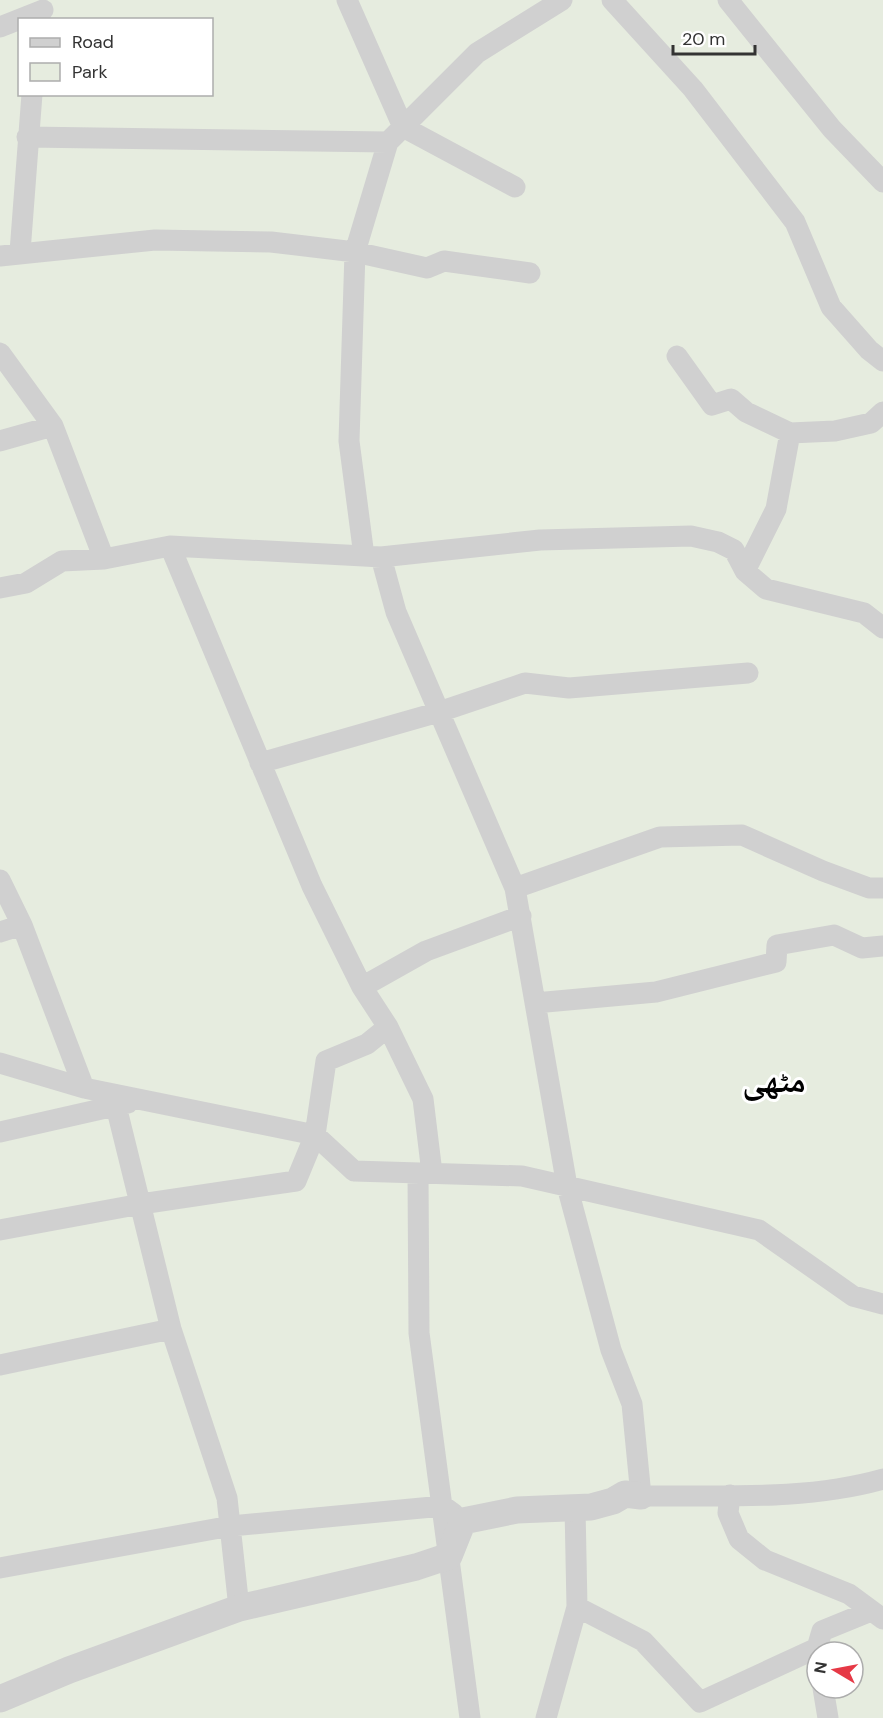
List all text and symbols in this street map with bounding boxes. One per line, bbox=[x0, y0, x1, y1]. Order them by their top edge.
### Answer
legend bbox=[18, 18, 213, 96]
scale bar bbox=[673, 18, 756, 56]
text: 20 m bbox=[682, 27, 725, 51]
text: Road bbox=[72, 30, 114, 54]
text: Park bbox=[72, 60, 108, 84]
district label: مٹھی bbox=[742, 1059, 806, 1102]
north arrow bbox=[805, 1640, 865, 1700]
text: N bbox=[809, 1660, 832, 1675]

